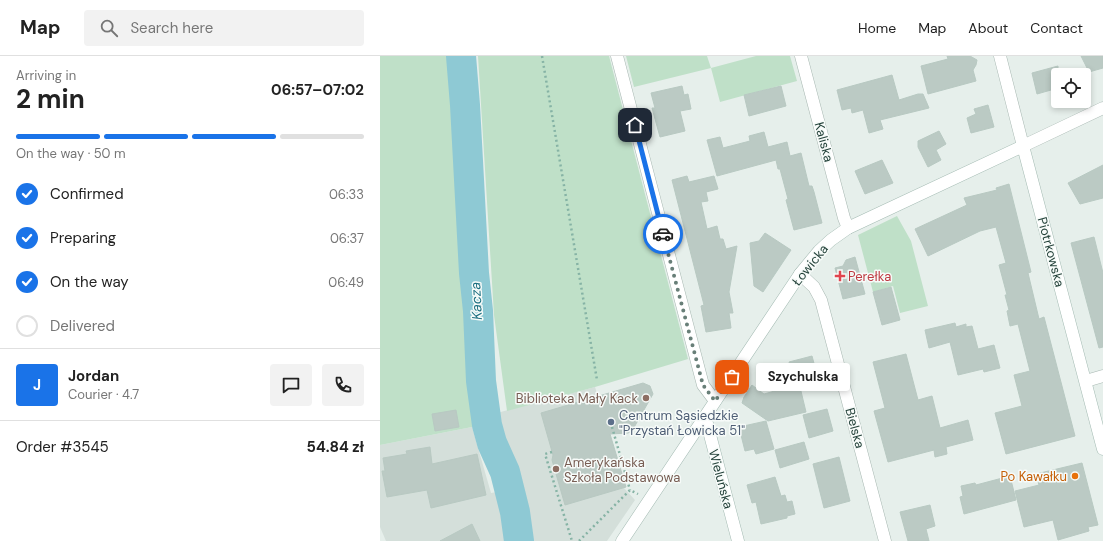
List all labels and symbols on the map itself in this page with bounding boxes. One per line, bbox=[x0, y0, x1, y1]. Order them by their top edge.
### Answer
pin bbox=[618, 108, 652, 142]
street label: Kaliska bbox=[811, 120, 837, 164]
courier bbox=[643, 214, 683, 254]
street label: Piotrkowska bbox=[1034, 215, 1068, 289]
street label: Łowicka bbox=[788, 241, 832, 289]
place label: Perełka bbox=[848, 268, 891, 285]
marker: Perełka bbox=[835, 271, 845, 281]
water label: Kacza bbox=[466, 281, 486, 320]
pin bbox=[715, 360, 749, 394]
callout: Szychulska bbox=[756, 363, 850, 391]
place label: Biblioteka Mały Kack bbox=[516, 390, 638, 407]
marker: Biblioteka Mały Kack bbox=[641, 393, 651, 403]
street label: Bielska bbox=[841, 406, 869, 450]
place label: Centrum Sąsiedzkie "Przystań Łowicka 51" bbox=[619, 407, 745, 439]
marker: Centrum Sąsiedzkie "Przystań Łowicka 51" bbox=[606, 417, 616, 427]
street label: Wieluńska bbox=[705, 447, 737, 511]
place label: Amerykańska Szkoła Podstawowa bbox=[564, 454, 680, 486]
marker: Amerykańska Szkoła Podstawowa bbox=[551, 464, 561, 474]
place label: Po Kawałku bbox=[1000, 468, 1067, 485]
marker: Po Kawałku bbox=[1070, 471, 1080, 481]

